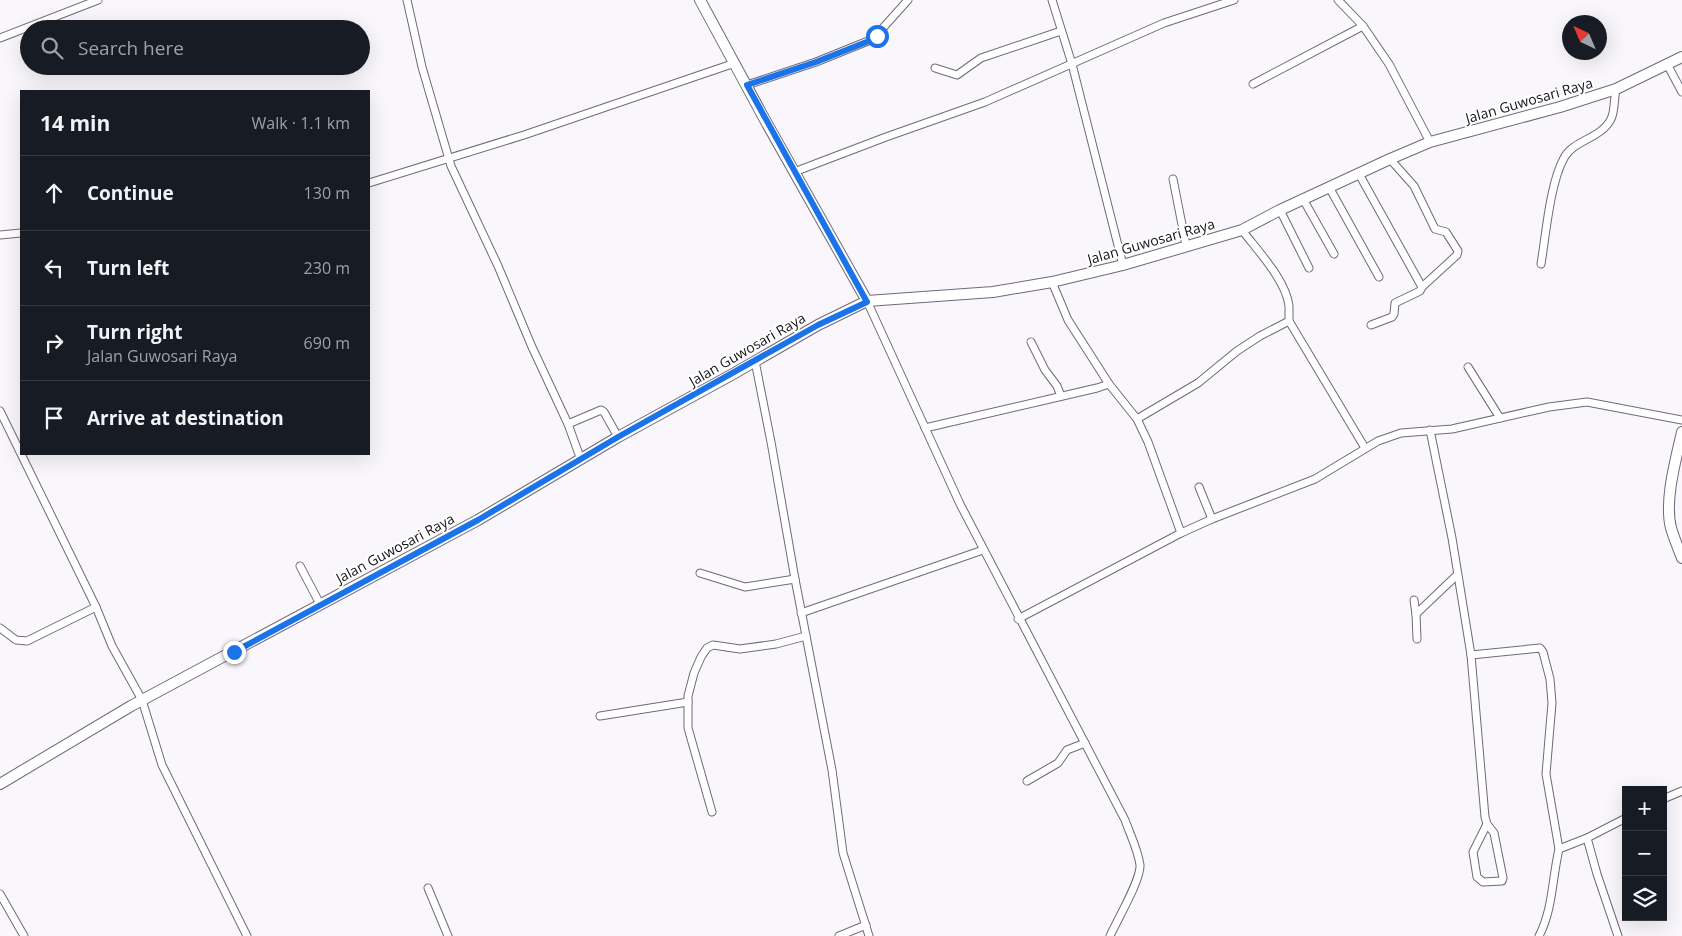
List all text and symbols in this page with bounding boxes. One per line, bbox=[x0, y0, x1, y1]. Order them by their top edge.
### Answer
north arrow bbox=[1562, 15, 1607, 60]
search box bbox=[20, 20, 370, 75]
route start bbox=[866, 25, 889, 48]
icon: search bbox=[38, 34, 66, 62]
text: Search here bbox=[78, 35, 184, 61]
street label: Jalan Guwosari Raya bbox=[1461, 73, 1595, 128]
text: 14 min bbox=[40, 109, 110, 137]
text: Walk · 1.1 km bbox=[252, 112, 350, 134]
icon: ahead bbox=[40, 179, 68, 207]
text: Continue bbox=[87, 180, 174, 206]
text: 130 m bbox=[304, 182, 350, 204]
street label: Jalan Guwosari Raya bbox=[1083, 214, 1217, 269]
icon: left bbox=[40, 254, 68, 282]
text: Turn left bbox=[87, 255, 169, 281]
text: 230 m bbox=[304, 257, 350, 279]
street label: Jalan Guwosari Raya bbox=[684, 308, 809, 391]
text: Turn right bbox=[87, 319, 182, 345]
icon: right bbox=[40, 329, 68, 357]
text: 690 m bbox=[304, 332, 350, 354]
text: Jalan Guwosari Raya bbox=[87, 345, 237, 367]
icon: arrive bbox=[40, 404, 68, 432]
text: Arrive at destination bbox=[87, 405, 284, 431]
street label: Jalan Guwosari Raya bbox=[331, 509, 458, 588]
route end bbox=[223, 641, 246, 664]
map controls bbox=[1622, 786, 1667, 921]
button: + bbox=[1622, 786, 1667, 831]
button: − bbox=[1622, 831, 1667, 876]
button: layers bbox=[1622, 876, 1667, 921]

